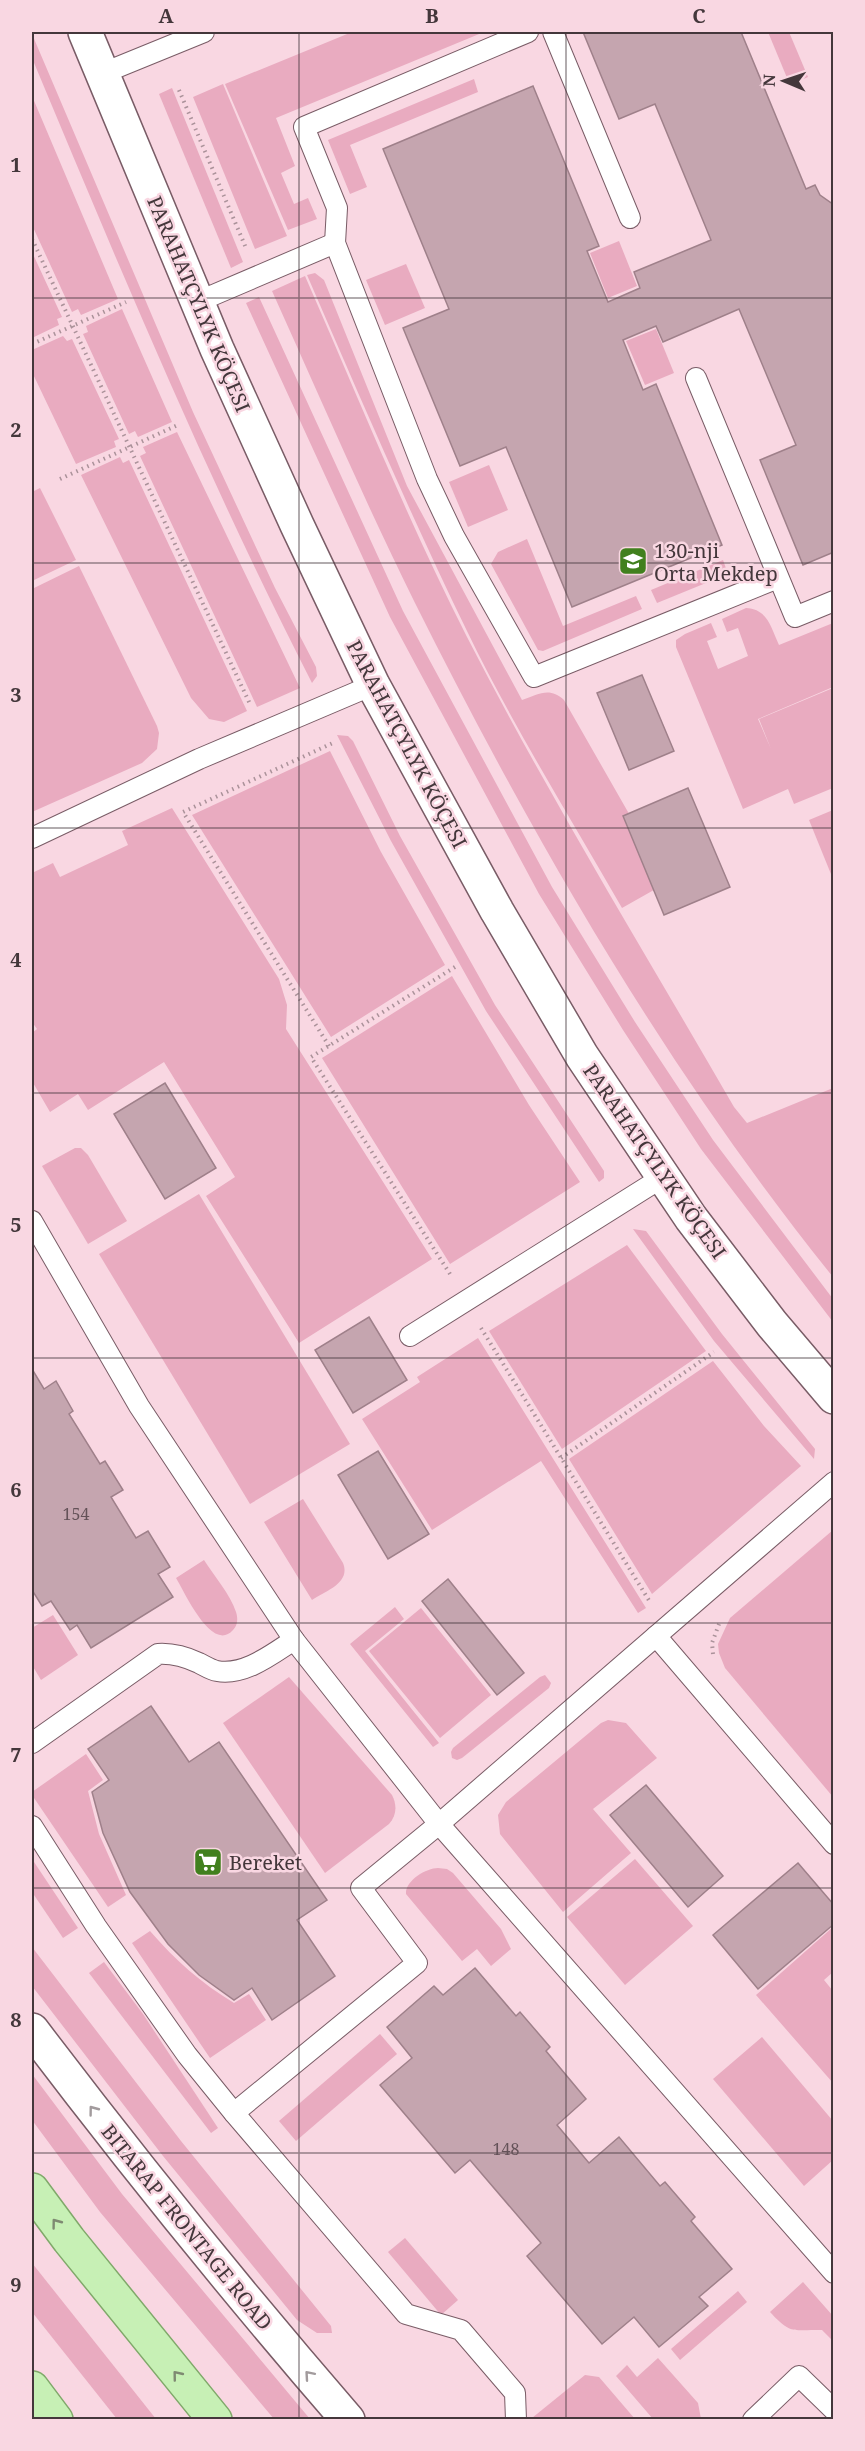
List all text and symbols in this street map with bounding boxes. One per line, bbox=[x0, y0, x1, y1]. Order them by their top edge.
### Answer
text: A bbox=[158, 2, 174, 29]
text: B bbox=[425, 2, 439, 29]
text: C bbox=[692, 2, 706, 29]
north arrow bbox=[754, 51, 814, 111]
text: N bbox=[758, 73, 780, 87]
text: 1 bbox=[10, 151, 22, 178]
street label: PARAHATÇYLYK KÖÇESI bbox=[141, 192, 257, 416]
text: 2 bbox=[10, 416, 22, 443]
place label: 130-nji Orta Mekdep bbox=[654, 537, 778, 587]
school or university icon: 130-nji Orta Mekdep bbox=[617, 545, 649, 577]
street label: PARAHATÇYLYK KÖÇESI bbox=[341, 635, 473, 853]
text: 3 bbox=[10, 681, 22, 708]
text: 4 bbox=[10, 946, 22, 973]
street label: PARAHATÇYLYK KÖÇESI bbox=[577, 1058, 733, 1264]
text: 5 bbox=[10, 1211, 22, 1238]
text: 6 bbox=[10, 1476, 22, 1503]
house number: 154 bbox=[63, 1503, 89, 1525]
text: 7 bbox=[10, 1741, 22, 1768]
supermarket icon: Bereket bbox=[192, 1846, 224, 1878]
place label: Bereket bbox=[229, 1849, 302, 1876]
text: 8 bbox=[10, 2006, 22, 2033]
one-way arrow bbox=[90, 2106, 101, 2117]
street label: BITARAP FRONTAGE ROAD bbox=[96, 2119, 278, 2335]
house number: 148 bbox=[493, 2138, 519, 2160]
one-way arrow bbox=[52, 2218, 63, 2229]
text: 9 bbox=[10, 2271, 22, 2298]
one-way arrow bbox=[174, 2371, 185, 2382]
one-way arrow bbox=[306, 2371, 317, 2382]

